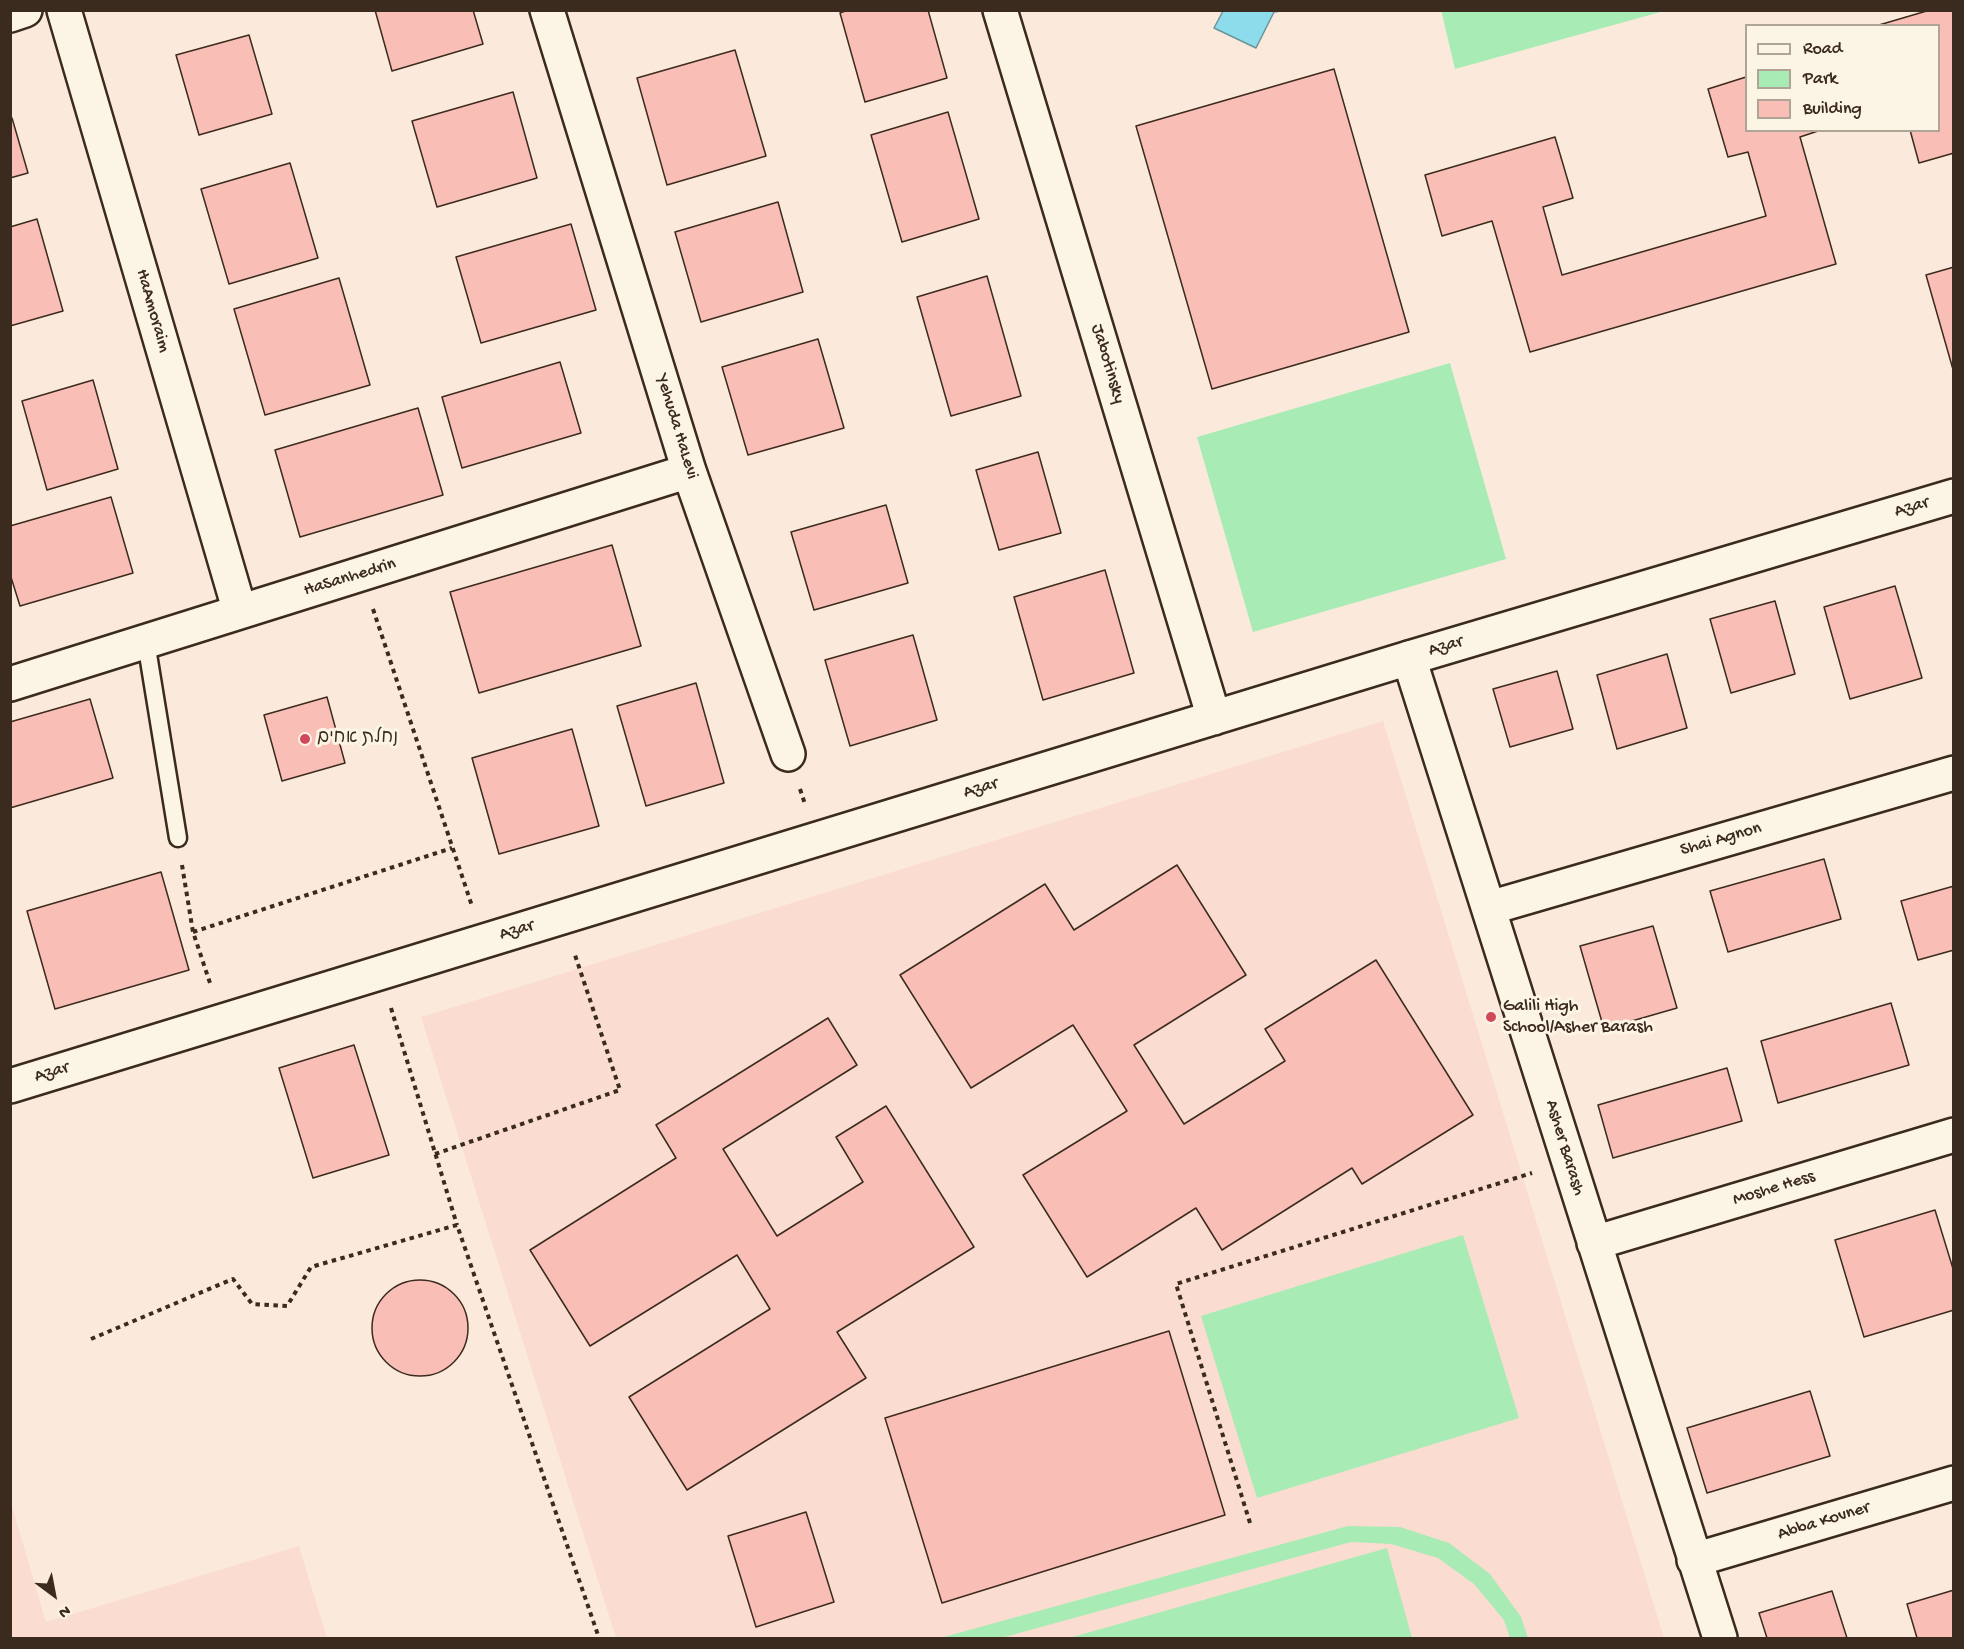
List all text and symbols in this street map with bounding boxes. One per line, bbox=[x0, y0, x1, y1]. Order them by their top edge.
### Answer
legend bbox=[1745, 24, 1940, 132]
text: Road bbox=[1803, 39, 1842, 60]
text: Park bbox=[1803, 69, 1837, 90]
text: Building bbox=[1803, 99, 1862, 120]
street label: HaAmoraim bbox=[130, 267, 174, 355]
street label: Jabotinsky bbox=[1085, 322, 1129, 406]
street label: Yehuda HaLevi bbox=[650, 372, 702, 482]
street label: Azar bbox=[1892, 493, 1932, 523]
street label: HaSanhedrin bbox=[301, 554, 399, 602]
street label: Azar bbox=[1426, 632, 1466, 662]
place label: נחלת אחים bbox=[317, 728, 398, 750]
marker: נחלת אחים bbox=[298, 732, 312, 746]
street label: Azar bbox=[961, 774, 1001, 804]
street label: Shai Agnon bbox=[1678, 818, 1764, 862]
street label: Azar bbox=[497, 916, 537, 946]
place label: Galili High School/Asher Barash bbox=[1503, 996, 1653, 1038]
marker: Galili High School/Asher Barash bbox=[1484, 1010, 1498, 1024]
street label: Azar bbox=[32, 1058, 72, 1088]
street label: Asher Barash bbox=[1539, 1098, 1589, 1198]
street label: Moshe Hess bbox=[1730, 1166, 1818, 1212]
street label: Abba Kovner bbox=[1775, 1498, 1873, 1546]
north arrow bbox=[24, 1565, 84, 1625]
text: N bbox=[54, 1600, 73, 1622]

